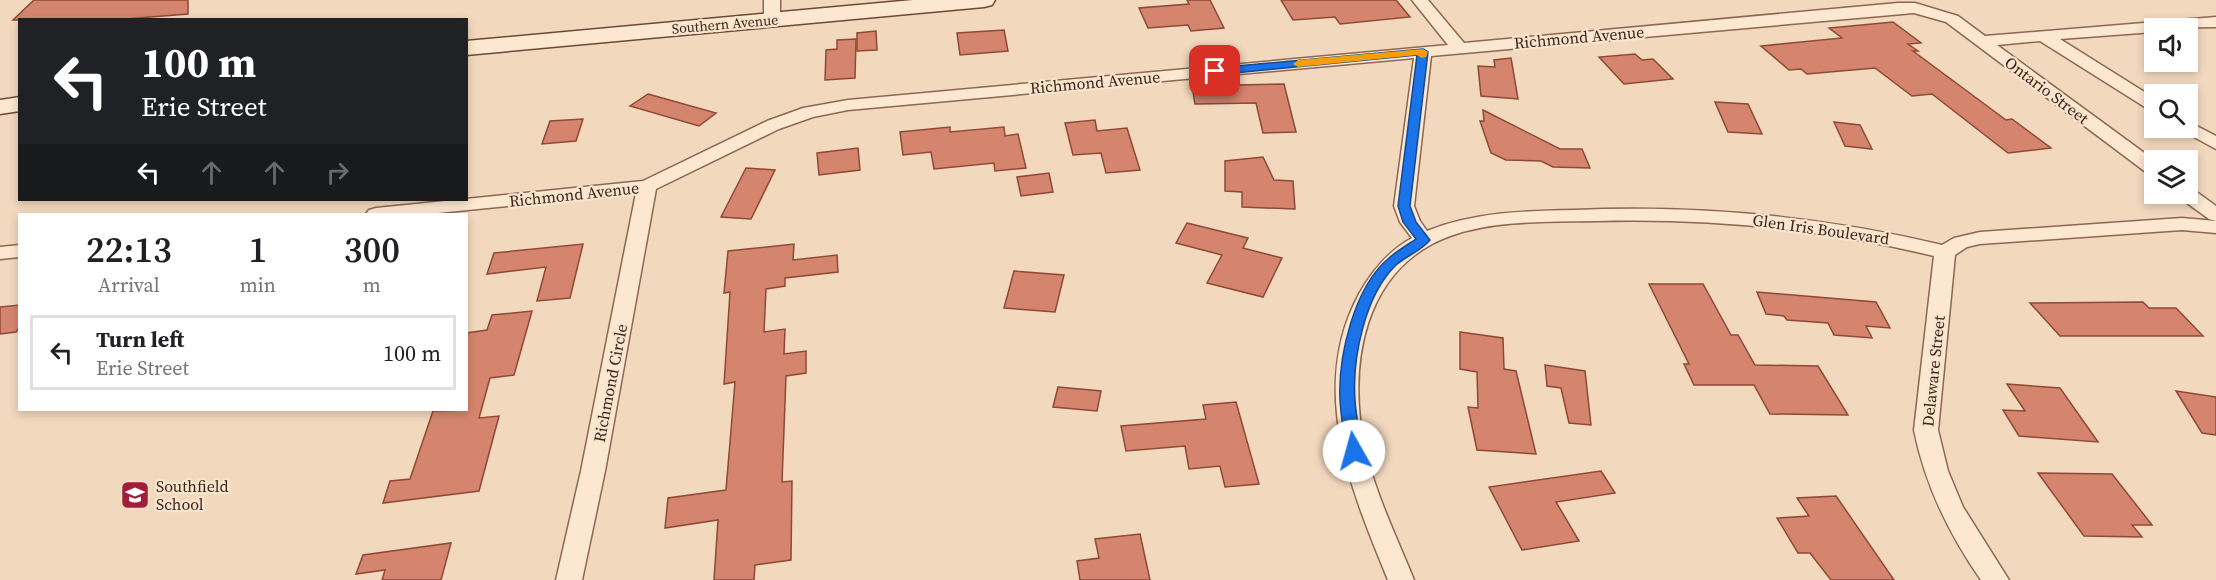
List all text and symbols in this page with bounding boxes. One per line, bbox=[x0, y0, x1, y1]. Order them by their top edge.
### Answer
street label: Southern Avenue bbox=[671, 9, 779, 39]
map controls bbox=[2144, 18, 2198, 204]
button: sound bbox=[2144, 18, 2198, 72]
street label: Richmond Avenue bbox=[1513, 20, 1645, 54]
text: 100 m bbox=[141, 33, 256, 91]
icon: left bbox=[42, 42, 120, 120]
pin bbox=[1189, 45, 1240, 96]
street label: Ontario Street bbox=[2001, 51, 2094, 129]
icon: arrive bbox=[1198, 54, 1231, 87]
street label: Richmond Avenue bbox=[1029, 65, 1161, 99]
button: search bbox=[2144, 84, 2198, 138]
text: Erie Street bbox=[141, 88, 267, 125]
button: layers bbox=[2144, 150, 2198, 204]
icon: left bbox=[132, 156, 165, 189]
icon: ahead bbox=[195, 156, 228, 189]
icon: ahead bbox=[258, 156, 291, 189]
icon: right bbox=[321, 156, 354, 189]
street label: Richmond Avenue bbox=[508, 176, 640, 212]
street label: Glen Iris Boulevard bbox=[1751, 209, 1891, 249]
text: 22:13 bbox=[86, 225, 172, 274]
text: 1 bbox=[248, 225, 267, 274]
text: 300 bbox=[344, 225, 400, 274]
text: Arrival bbox=[98, 271, 160, 299]
text: min bbox=[240, 271, 276, 299]
text: m bbox=[363, 271, 381, 299]
street label: Delaware Street bbox=[1916, 314, 1950, 428]
street label: Richmond Circle bbox=[588, 322, 632, 444]
text: Turn left bbox=[96, 324, 184, 354]
icon: left bbox=[45, 336, 78, 369]
text: 100 m bbox=[383, 338, 441, 368]
text: Erie Street bbox=[96, 354, 189, 382]
position arrow bbox=[1322, 419, 1386, 483]
place label: Southfield School bbox=[156, 475, 229, 515]
school or university icon: Southfield School bbox=[119, 479, 151, 511]

